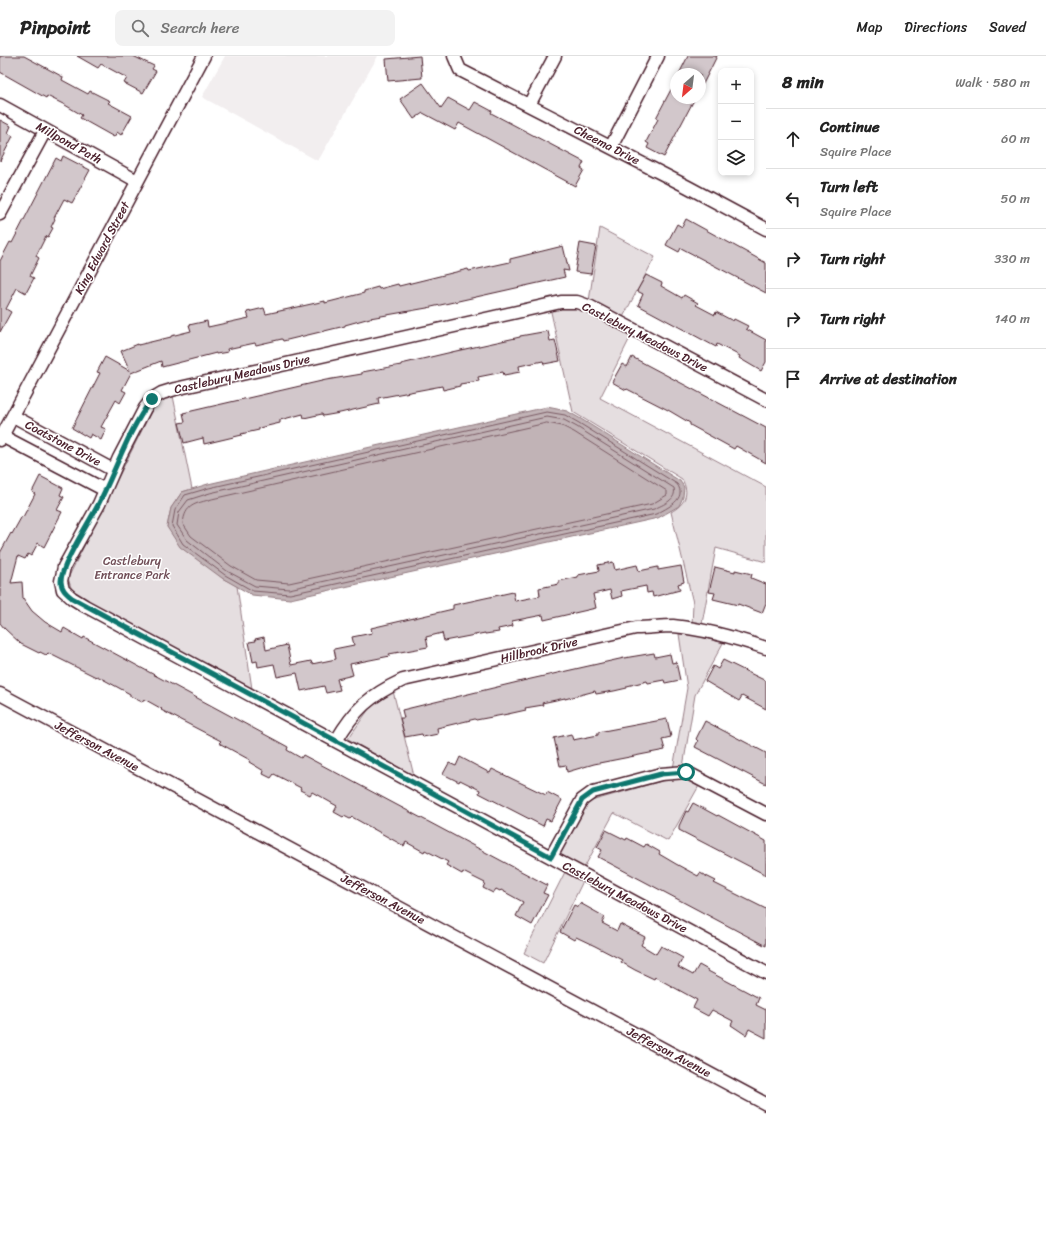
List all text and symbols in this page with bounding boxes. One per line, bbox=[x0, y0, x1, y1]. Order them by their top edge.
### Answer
search box bbox=[115, 10, 395, 46]
text: Pinpoint bbox=[20, 11, 91, 44]
text: Search here bbox=[161, 15, 240, 41]
text: Map bbox=[856, 15, 882, 40]
text: Directions bbox=[904, 15, 967, 40]
text: Saved bbox=[989, 15, 1026, 40]
icon: search bbox=[129, 17, 151, 39]
text: 8 min bbox=[782, 67, 824, 97]
north arrow bbox=[670, 68, 706, 104]
map controls bbox=[718, 68, 754, 176]
button: + bbox=[718, 68, 754, 104]
text: Walk · 580 m bbox=[955, 71, 1030, 94]
button: − bbox=[718, 104, 754, 140]
text: Continue bbox=[820, 114, 880, 140]
street label: Millpond Path bbox=[32, 116, 106, 170]
street label: Cheema Drive bbox=[570, 119, 644, 171]
text: 60 m bbox=[1001, 127, 1030, 150]
icon: ahead bbox=[782, 128, 804, 150]
button: layers bbox=[718, 140, 754, 176]
text: Squire Place bbox=[820, 140, 891, 163]
text: Turn left bbox=[820, 174, 878, 200]
text: 50 m bbox=[1000, 187, 1030, 210]
icon: left bbox=[782, 188, 804, 210]
street label: King Edward Street bbox=[68, 196, 136, 299]
text: Squire Place bbox=[820, 200, 891, 223]
text: Turn right bbox=[820, 246, 885, 272]
text: 330 m bbox=[994, 247, 1030, 270]
icon: right bbox=[782, 248, 804, 270]
street label: Castlebury Meadows Drive bbox=[578, 296, 712, 378]
text: Turn right bbox=[820, 306, 885, 332]
text: 140 m bbox=[995, 307, 1030, 330]
icon: right bbox=[782, 308, 804, 330]
street label: Castlebury Meadows Drive bbox=[172, 348, 312, 400]
text: Arrive at destination bbox=[820, 366, 957, 392]
icon: arrive bbox=[782, 368, 804, 390]
route end bbox=[143, 390, 161, 408]
street label: Coatstone Drive bbox=[21, 414, 105, 472]
park label: Castlebury Entrance Park bbox=[94, 550, 170, 586]
street label: Hillbrook Drive bbox=[498, 630, 580, 670]
street label: Jefferson Avenue bbox=[50, 714, 143, 778]
route start bbox=[677, 763, 695, 781]
street label: Castlebury Meadows Drive bbox=[559, 855, 691, 939]
street label: Jefferson Avenue bbox=[336, 867, 429, 931]
street label: Jefferson Avenue bbox=[622, 1020, 715, 1084]

